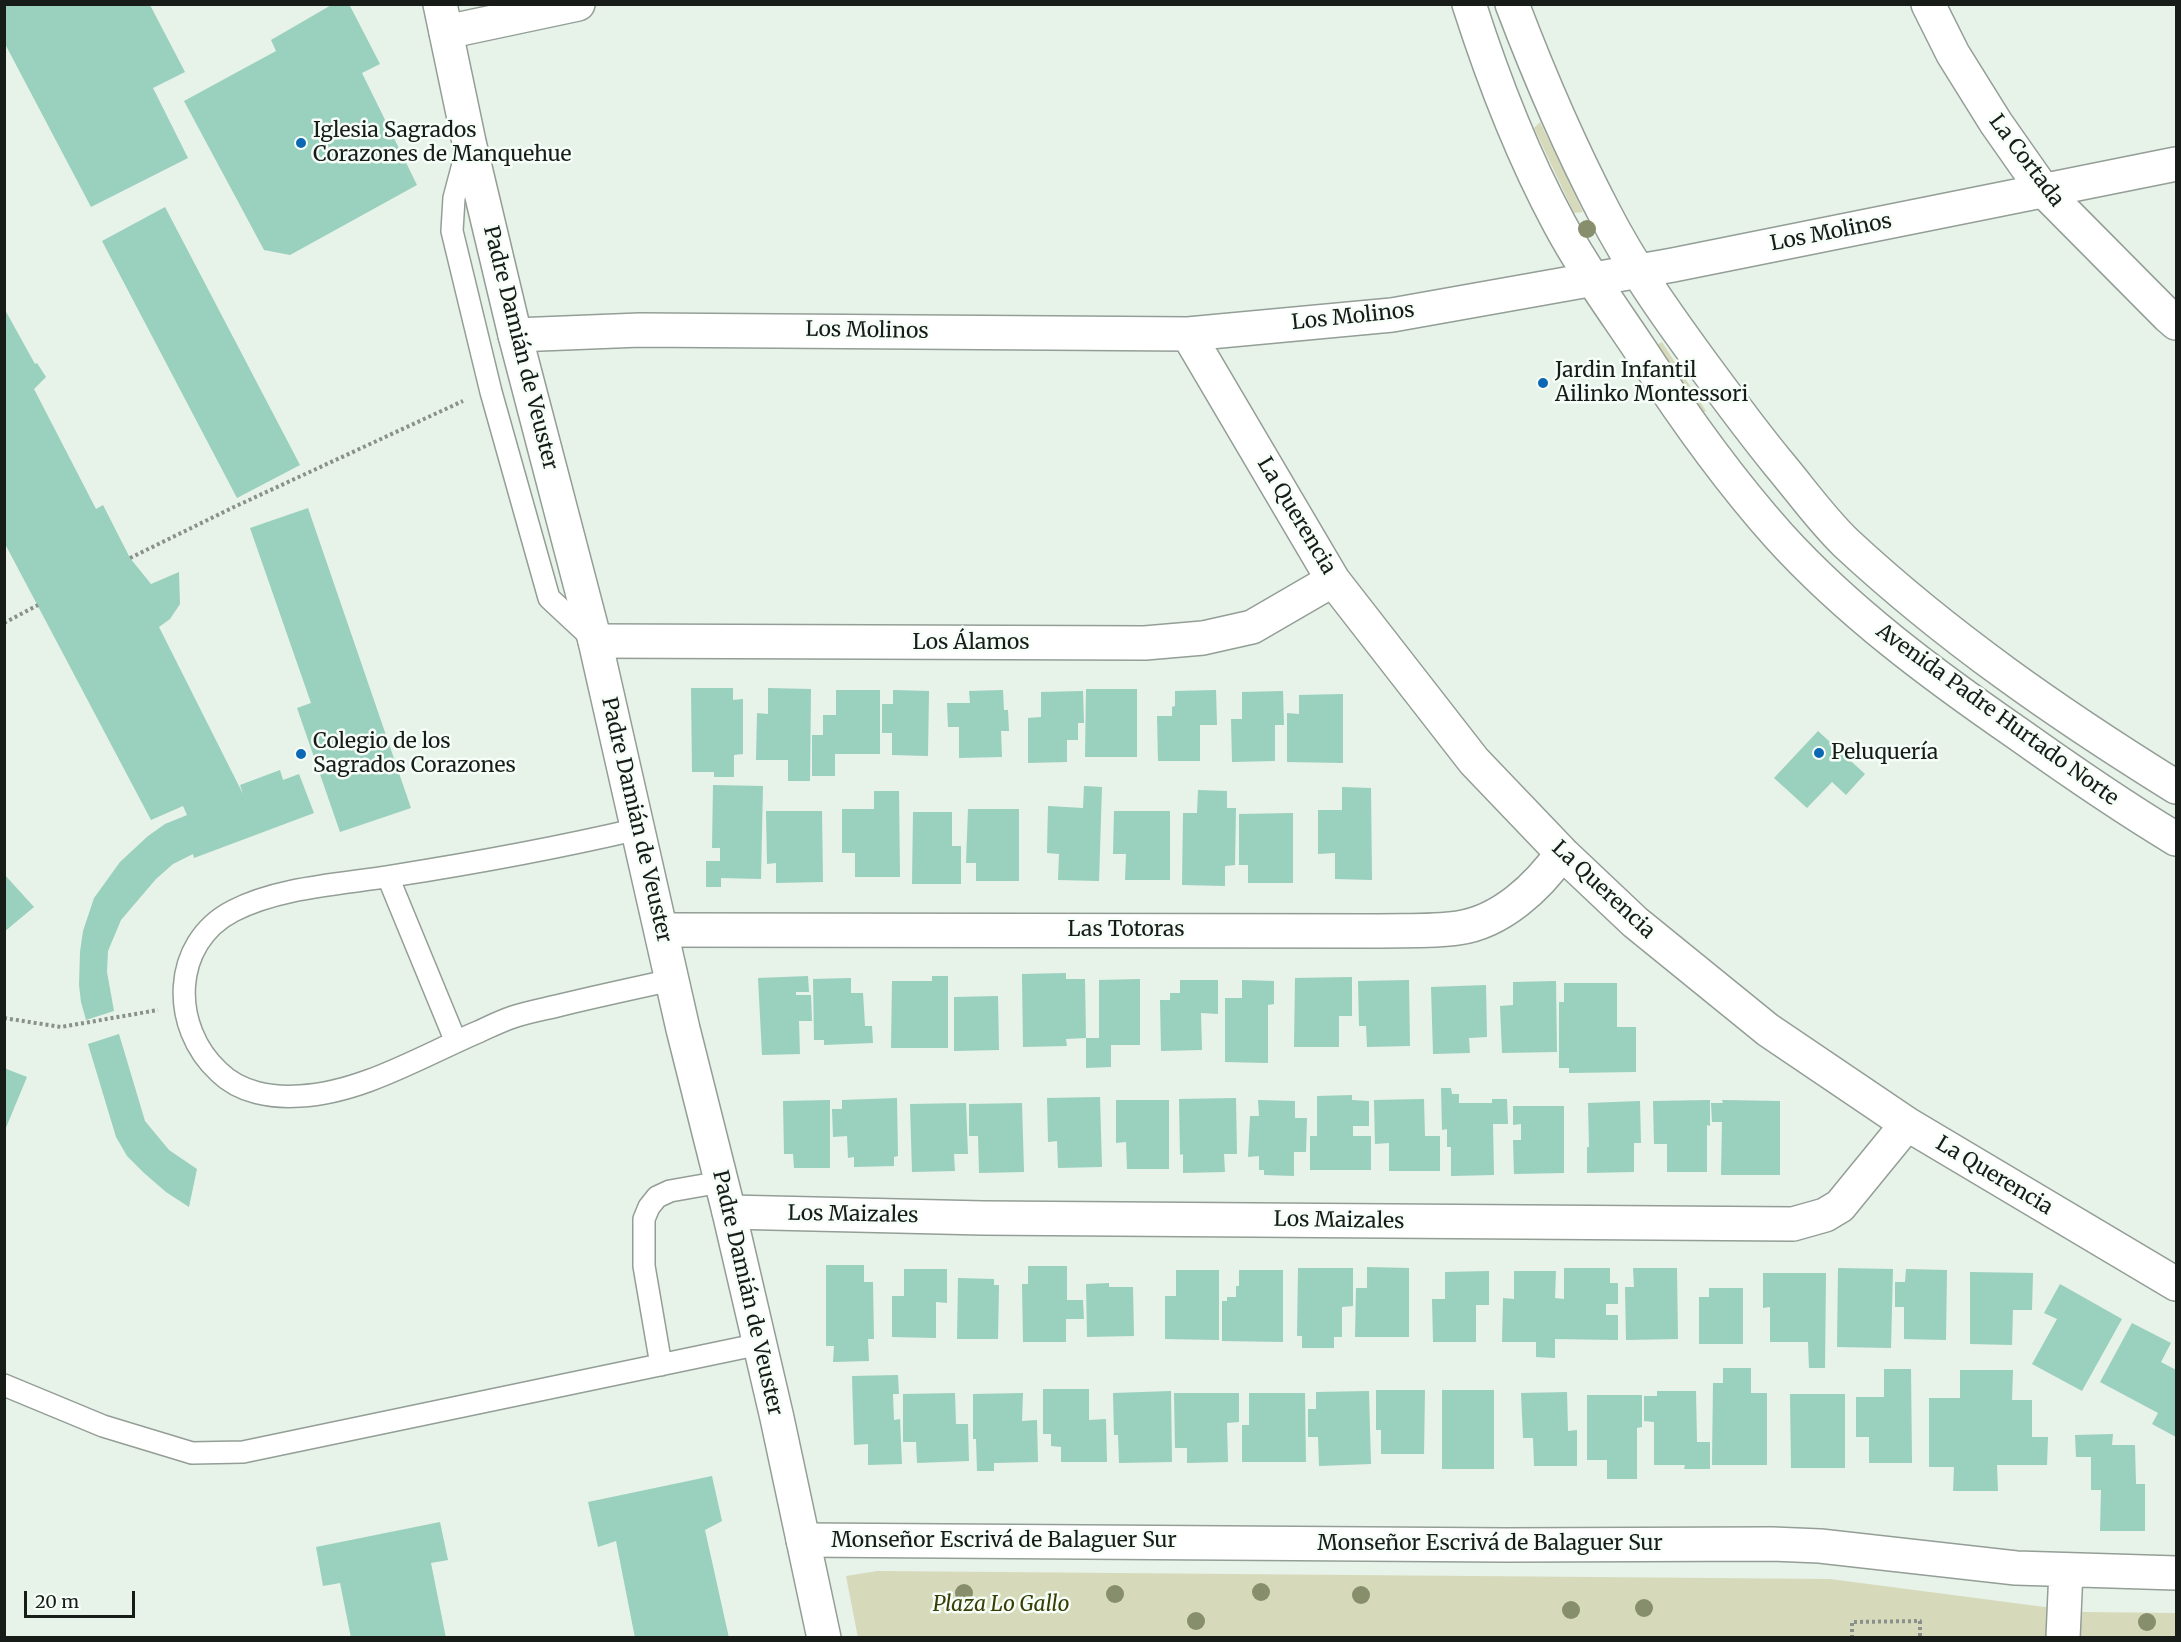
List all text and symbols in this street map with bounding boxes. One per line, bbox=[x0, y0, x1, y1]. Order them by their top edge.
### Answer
street label: La Cortada bbox=[1983, 110, 2069, 212]
place label: Iglesia Sagrados Corazones de Manquehue bbox=[313, 118, 571, 168]
marker: Iglesia Sagrados Corazones de Manquehue bbox=[294, 136, 308, 150]
street label: Los Molinos bbox=[1768, 209, 1894, 257]
street label: Padre Damián de Veuster bbox=[477, 223, 563, 473]
street label: Los Molinos bbox=[1290, 298, 1416, 336]
street label: Los Molinos bbox=[805, 317, 929, 345]
place label: Jardin Infantil Ailinko Montessori bbox=[1555, 358, 1748, 408]
marker: Jardin Infantil Ailinko Montessori bbox=[1536, 376, 1550, 390]
street label: La Querencia bbox=[1251, 453, 1341, 579]
street label: Avenida Padre Hurtado Norte bbox=[1871, 619, 2123, 811]
street label: Los Álamos bbox=[913, 630, 1029, 656]
street label: Padre Damián de Veuster bbox=[595, 695, 677, 945]
place label: Colegio de los Sagrados Corazones bbox=[313, 729, 516, 779]
place label: Peluquería bbox=[1831, 740, 1938, 766]
marker: Peluquería bbox=[1812, 746, 1826, 760]
marker: Colegio de los Sagrados Corazones bbox=[294, 747, 308, 761]
street label: La Querencia bbox=[1546, 836, 1660, 944]
street label: Las Totoras bbox=[1067, 917, 1185, 943]
street label: La Querencia bbox=[1931, 1131, 2057, 1221]
street label: Padre Damián de Veuster bbox=[706, 1168, 788, 1418]
street label: Los Maizales bbox=[787, 1201, 919, 1229]
street label: Los Maizales bbox=[1273, 1207, 1405, 1235]
street label: Monseñor Escrivá de Balaguer Sur bbox=[831, 1528, 1177, 1554]
street label: Monseñor Escrivá de Balaguer Sur bbox=[1317, 1531, 1663, 1557]
scale bar bbox=[27, 1579, 138, 1617]
text: 20 m bbox=[35, 1590, 79, 1613]
park label: Plaza Lo Gallo bbox=[933, 1592, 1069, 1618]

